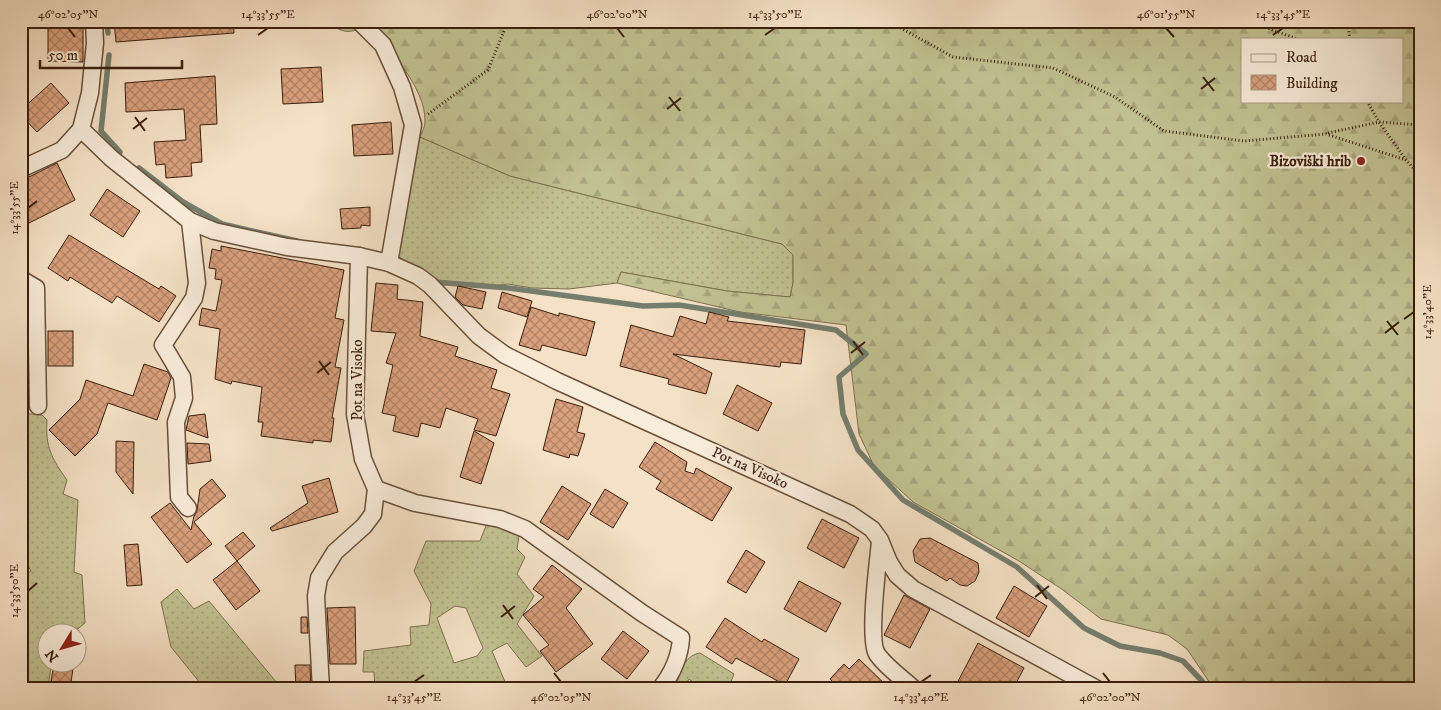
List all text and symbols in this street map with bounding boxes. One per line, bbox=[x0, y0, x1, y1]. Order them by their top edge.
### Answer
text: 46°02'05"N bbox=[38, 7, 98, 22]
text: 14°33'55"E bbox=[241, 7, 295, 22]
text: 46°02'00"N bbox=[586, 7, 648, 22]
text: 14°33'50"E bbox=[748, 7, 803, 22]
text: 46°01'55"N bbox=[1137, 7, 1195, 22]
text: 14°33'45"E bbox=[1256, 7, 1311, 22]
scale bar bbox=[40, 38, 182, 70]
legend bbox=[1241, 38, 1404, 102]
text: 50 m bbox=[48, 46, 78, 65]
text: Road bbox=[1286, 48, 1318, 67]
text: Building bbox=[1286, 74, 1338, 93]
place label: Bizoviški hrib bbox=[1270, 152, 1351, 171]
marker: Bizoviški hrib bbox=[1355, 155, 1367, 167]
text: 14°33'55"E bbox=[7, 181, 22, 235]
text: 14°33'40"E bbox=[1420, 284, 1435, 340]
street label: Pot na Visoko bbox=[348, 339, 367, 421]
street label: Pot na Visoko bbox=[709, 443, 791, 493]
text: 14°33'50"E bbox=[7, 563, 22, 618]
north arrow bbox=[38, 622, 88, 672]
text: N bbox=[41, 645, 63, 665]
text: 14°33'45"E bbox=[387, 690, 442, 705]
text: 46°02'05"N bbox=[531, 690, 591, 705]
text: 14°33'40"E bbox=[894, 690, 949, 705]
text: 46°02'00"N bbox=[1079, 690, 1141, 705]

